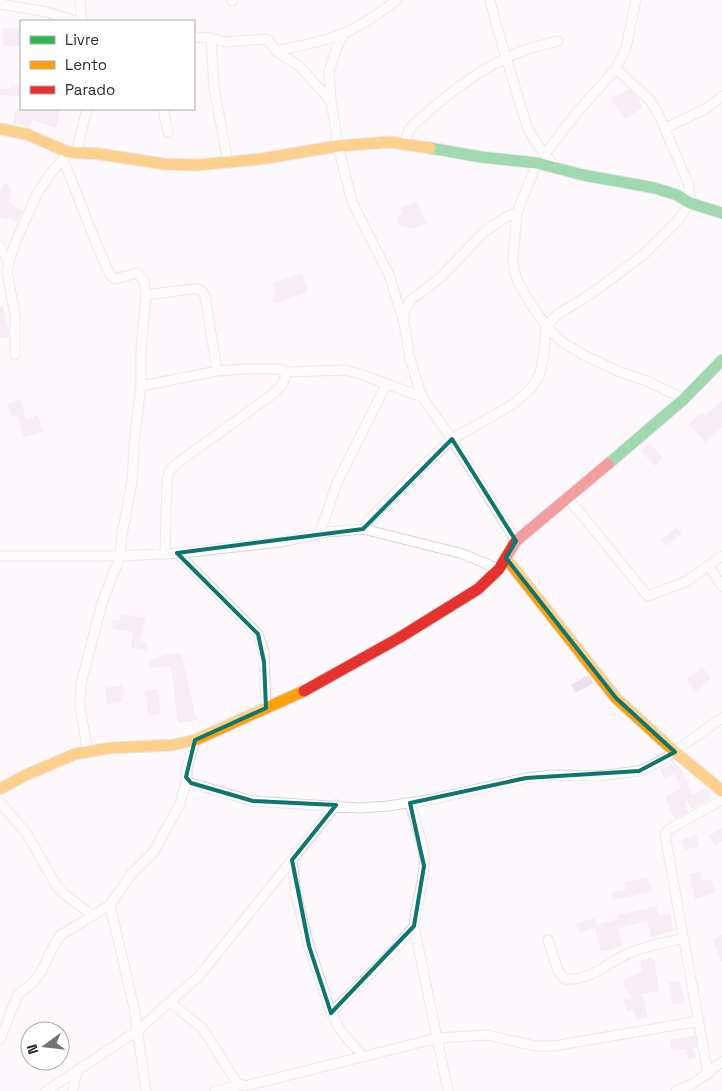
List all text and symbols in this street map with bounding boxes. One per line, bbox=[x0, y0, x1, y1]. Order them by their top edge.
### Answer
legend bbox=[20, 20, 195, 110]
text: Livre bbox=[65, 30, 99, 49]
text: Lento bbox=[65, 55, 107, 74]
text: Parado bbox=[65, 80, 115, 99]
north arrow bbox=[20, 1021, 70, 1071]
text: N bbox=[23, 1042, 42, 1056]

